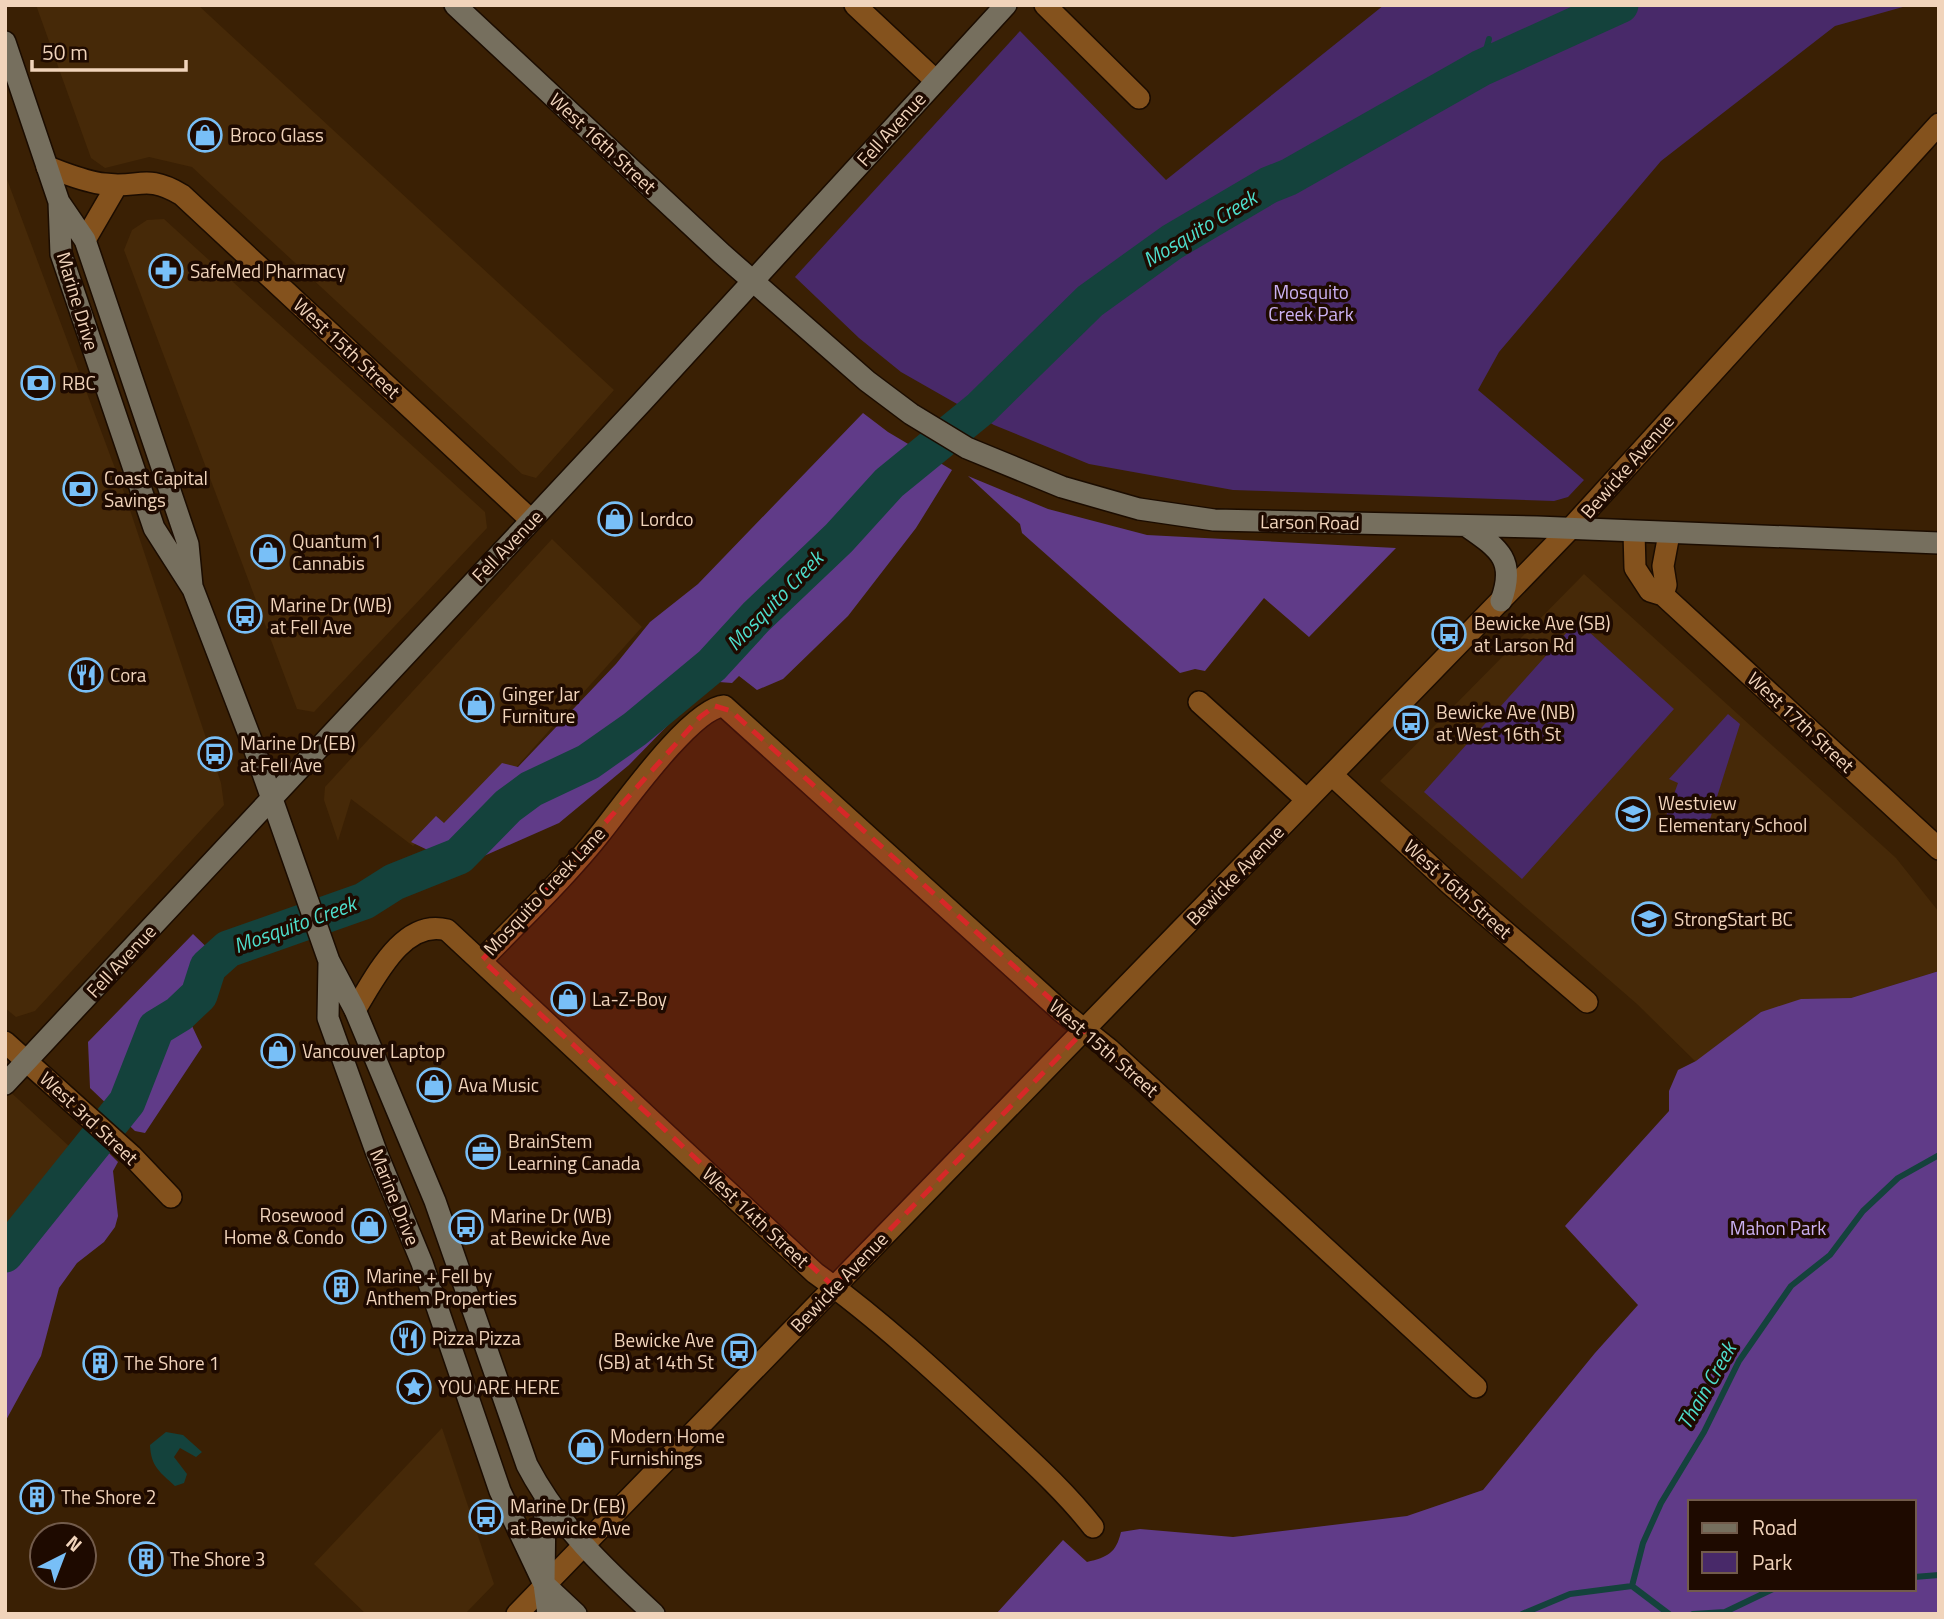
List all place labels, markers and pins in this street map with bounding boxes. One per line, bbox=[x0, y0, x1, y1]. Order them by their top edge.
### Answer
shop icon: Broco Glass bbox=[186, 116, 224, 154]
place label: Broco Glass bbox=[230, 120, 324, 149]
pharmacy icon: SafeMed Pharmacy bbox=[147, 252, 185, 290]
place label: SafeMed Pharmacy bbox=[190, 256, 346, 285]
bank icon: RBC bbox=[19, 364, 57, 402]
place label: RBC bbox=[62, 368, 96, 397]
place label: Coast Capital Savings bbox=[104, 463, 208, 514]
bank icon: Coast Capital Savings bbox=[61, 470, 99, 508]
shop icon: Lordco bbox=[596, 500, 634, 538]
place label: Lordco bbox=[640, 504, 694, 533]
place label: Quantum 1 Cannabis bbox=[292, 526, 382, 577]
shop icon: Quantum 1 Cannabis bbox=[249, 533, 287, 571]
place label: Marine Dr (WB) at Fell Ave bbox=[270, 590, 392, 641]
bus stop icon: Marine Dr (WB) at Fell Ave bbox=[226, 597, 264, 635]
place label: Bewicke Ave (SB) at Larson Rd bbox=[1474, 608, 1611, 659]
bus stop icon: Bewicke Ave (SB) at Larson Rd bbox=[1430, 615, 1468, 653]
restaurant icon: Cora bbox=[67, 656, 105, 694]
place label: Cora bbox=[110, 660, 147, 689]
place label: Ginger Jar Furniture bbox=[502, 679, 580, 730]
shop icon: Ginger Jar Furniture bbox=[458, 686, 496, 724]
place label: Bewicke Ave (NB) at West 16th St bbox=[1436, 697, 1575, 748]
bus stop icon: Bewicke Ave (NB) at West 16th St bbox=[1392, 704, 1430, 742]
place label: Marine Dr (EB) at Fell Ave bbox=[240, 728, 355, 779]
bus stop icon: Marine Dr (EB) at Fell Ave bbox=[196, 735, 234, 773]
place label: Westview Elementary School bbox=[1658, 788, 1807, 839]
school or university icon: Westview Elementary School bbox=[1614, 795, 1652, 833]
school or university icon: StrongStart BC bbox=[1630, 900, 1668, 938]
place label: StrongStart BC bbox=[1674, 904, 1793, 933]
shop icon: La-Z-Boy bbox=[549, 980, 587, 1018]
place label: La-Z-Boy bbox=[592, 984, 667, 1013]
shop icon: Vancouver Laptop bbox=[259, 1032, 297, 1070]
place label: Vancouver Laptop bbox=[302, 1036, 445, 1065]
shop icon: Ava Music bbox=[415, 1066, 453, 1104]
place label: Ava Music bbox=[458, 1070, 539, 1099]
place label: BrainStem Learning Canada bbox=[508, 1126, 641, 1177]
office icon: BrainStem Learning Canada bbox=[464, 1133, 502, 1171]
place label: Rosewood Home & Condo bbox=[224, 1200, 344, 1251]
place label: Marine Dr (WB) at Bewicke Ave bbox=[490, 1201, 612, 1252]
shop icon: Rosewood Home & Condo bbox=[350, 1207, 388, 1245]
bus stop icon: Marine Dr (WB) at Bewicke Ave bbox=[447, 1208, 485, 1246]
place label: Marine + Fell by Anthem Properties bbox=[366, 1261, 517, 1312]
building icon: Marine + Fell by Anthem Properties bbox=[322, 1268, 360, 1306]
restaurant icon: Pizza Pizza bbox=[389, 1319, 427, 1357]
place label: Pizza Pizza bbox=[432, 1323, 521, 1352]
place label: Bewicke Ave (SB) at 14th St bbox=[598, 1325, 714, 1376]
bus stop icon: Bewicke Ave (SB) at 14th St bbox=[720, 1332, 758, 1370]
building icon: The Shore 1 bbox=[81, 1344, 119, 1382]
place label: The Shore 1 bbox=[124, 1348, 219, 1377]
place icon: YOU ARE HERE bbox=[395, 1368, 433, 1406]
place label: YOU ARE HERE bbox=[438, 1372, 560, 1401]
place label: Modern Home Furnishings bbox=[610, 1421, 725, 1472]
shop icon: Modern Home Furnishings bbox=[567, 1428, 605, 1466]
building icon: The Shore 2 bbox=[18, 1478, 56, 1516]
place label: The Shore 2 bbox=[61, 1482, 156, 1511]
place label: Marine Dr (EB) at Bewicke Ave bbox=[510, 1491, 631, 1542]
bus stop icon: Marine Dr (EB) at Bewicke Ave bbox=[467, 1498, 505, 1536]
building icon: The Shore 3 bbox=[127, 1540, 165, 1578]
place label: The Shore 3 bbox=[170, 1544, 265, 1573]

